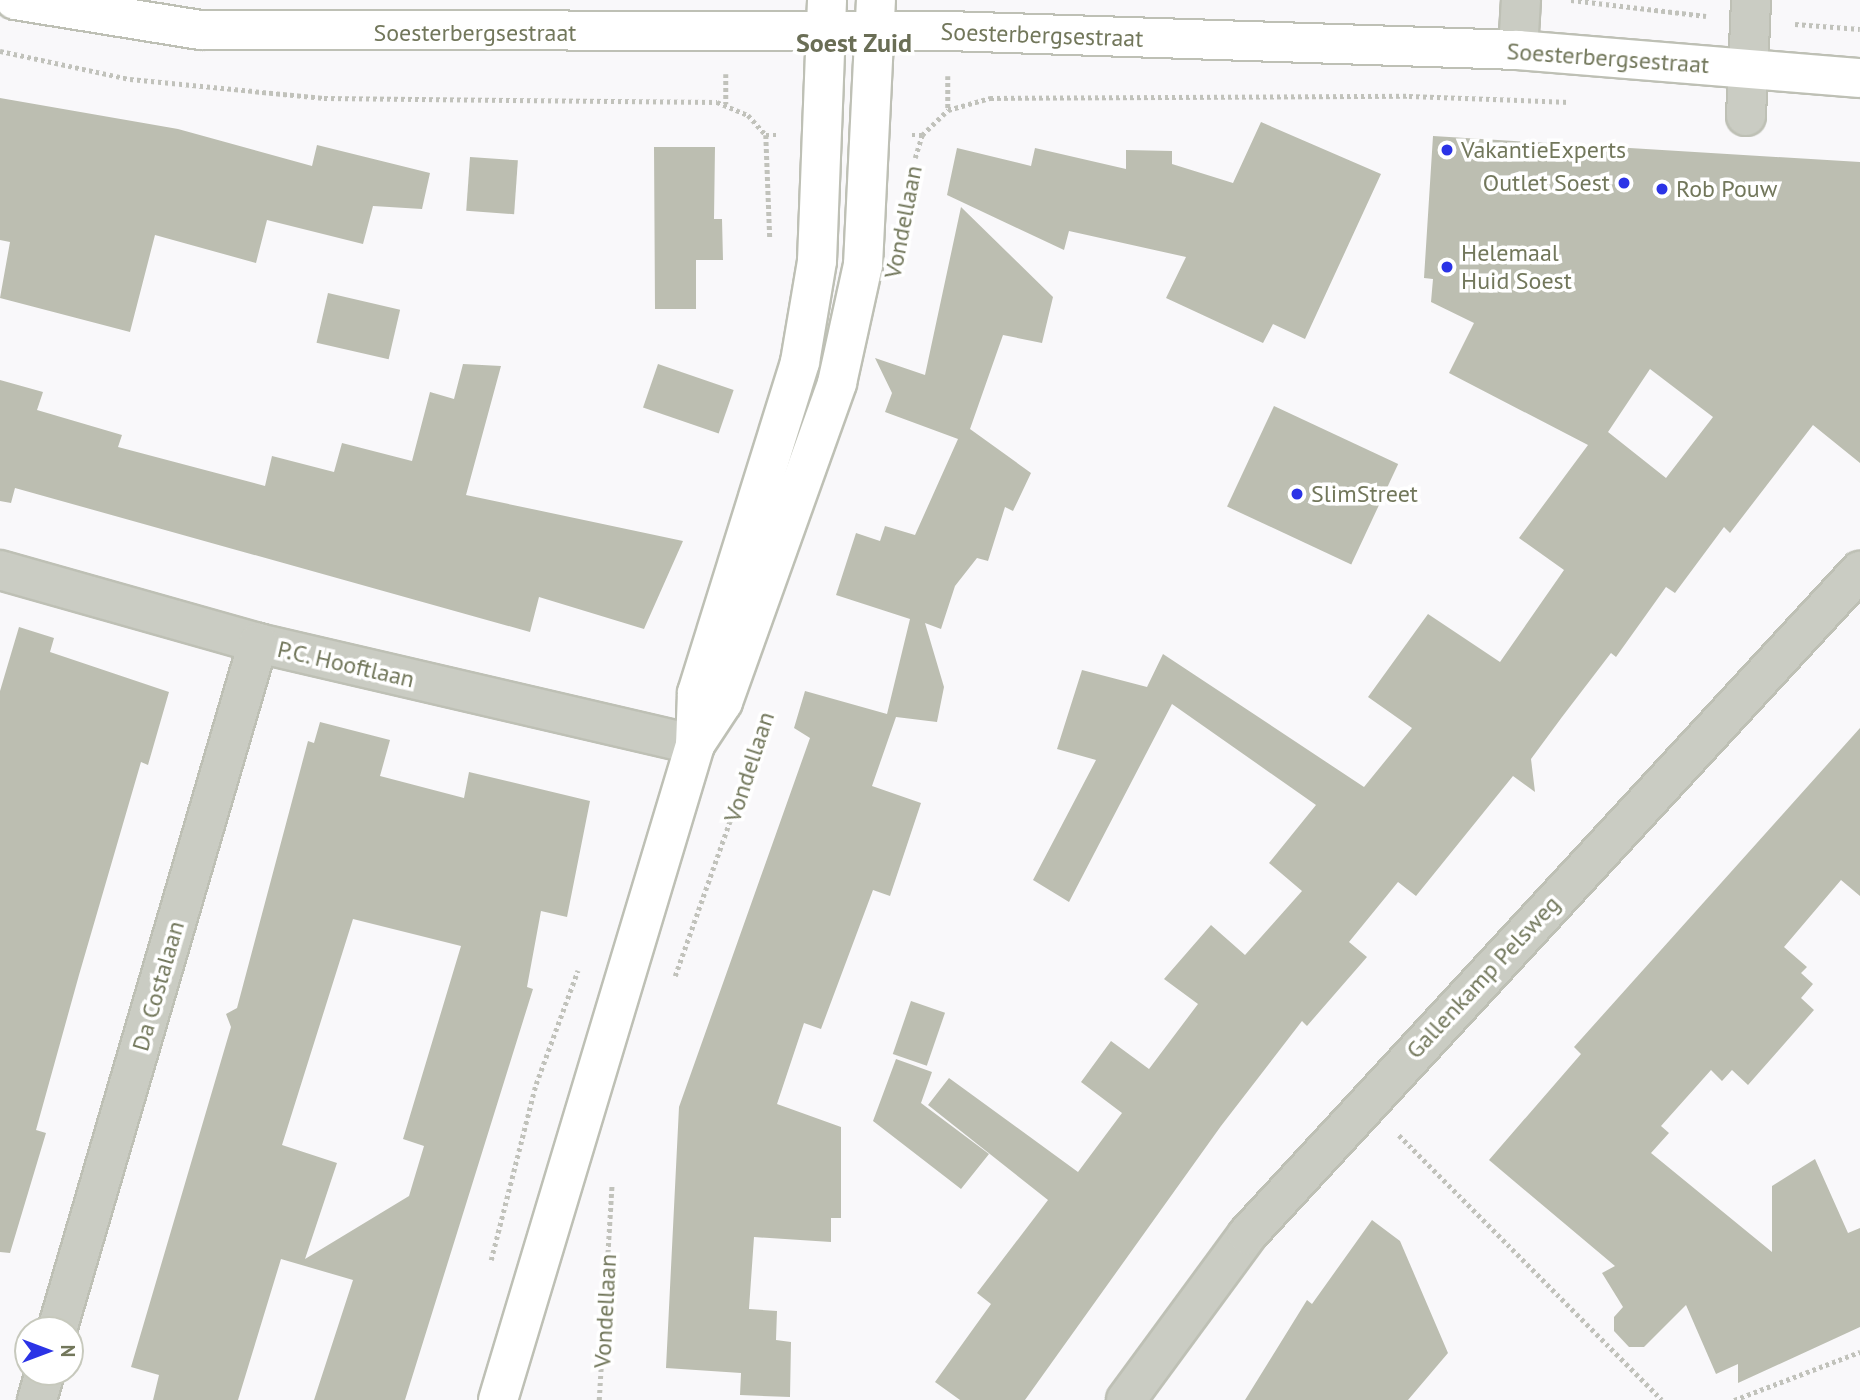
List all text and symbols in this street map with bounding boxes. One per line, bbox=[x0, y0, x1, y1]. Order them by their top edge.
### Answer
street label: Soesterbergsestraat bbox=[940, 17, 1144, 53]
street label: Soesterbergsestraat bbox=[374, 19, 576, 47]
district label: Soest Zuid bbox=[796, 27, 912, 59]
street label: Soesterbergsestraat bbox=[1506, 37, 1710, 79]
place label: VakantieExperts bbox=[1461, 136, 1626, 164]
marker: VakantieExperts bbox=[1439, 142, 1455, 158]
street label: Vondellaan bbox=[878, 163, 928, 281]
place label: Outlet Soest bbox=[1483, 169, 1610, 197]
marker: Outlet Soest bbox=[1616, 175, 1632, 191]
place label: Rob Pouw bbox=[1676, 175, 1777, 203]
marker: Rob Pouw bbox=[1654, 181, 1670, 197]
place label: Helemaal Huid Soest bbox=[1461, 239, 1572, 295]
marker: Helemaal Huid Soest bbox=[1439, 259, 1455, 275]
place label: SlimStreet bbox=[1311, 480, 1418, 508]
marker: SlimStreet bbox=[1289, 486, 1305, 502]
street label: P.C. Hooftlaan bbox=[274, 634, 418, 694]
street label: Vondellaan bbox=[718, 708, 780, 826]
street label: Gallenkamp Pelsweg bbox=[1400, 890, 1566, 1064]
street label: Da Costalaan bbox=[126, 918, 190, 1054]
street label: Vondellaan bbox=[588, 1253, 622, 1369]
north arrow bbox=[14, 1316, 84, 1386]
text: N bbox=[56, 1345, 80, 1357]

